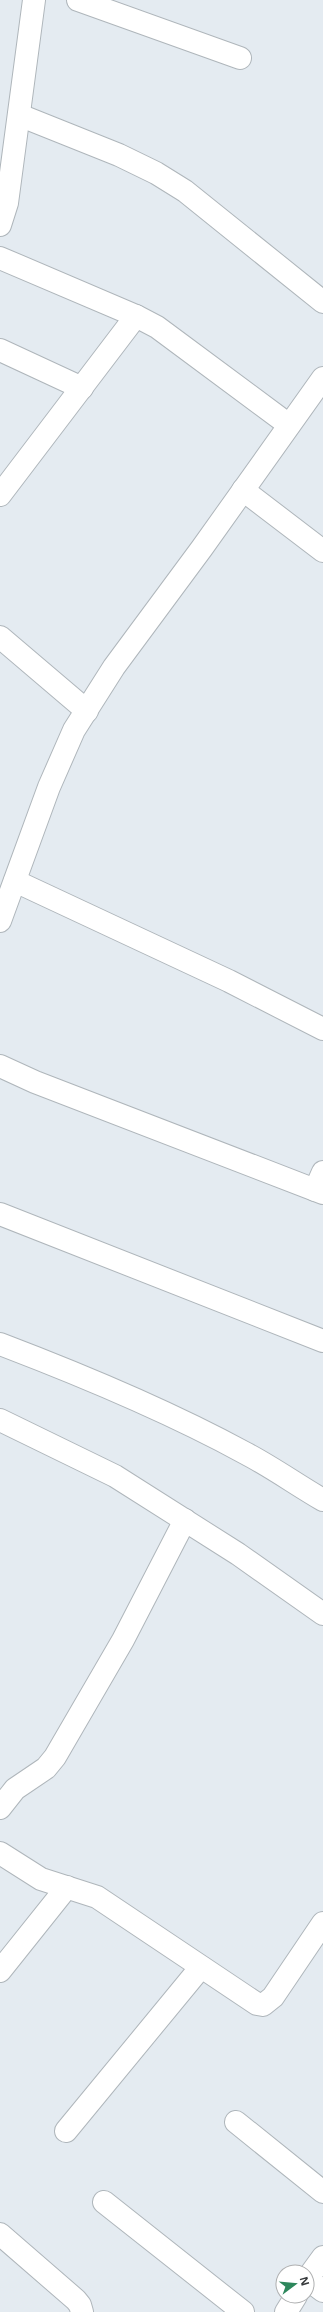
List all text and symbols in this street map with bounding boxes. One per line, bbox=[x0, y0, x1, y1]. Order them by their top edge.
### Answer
north arrow bbox=[275, 2264, 315, 2304]
text: N bbox=[297, 2275, 314, 2287]

